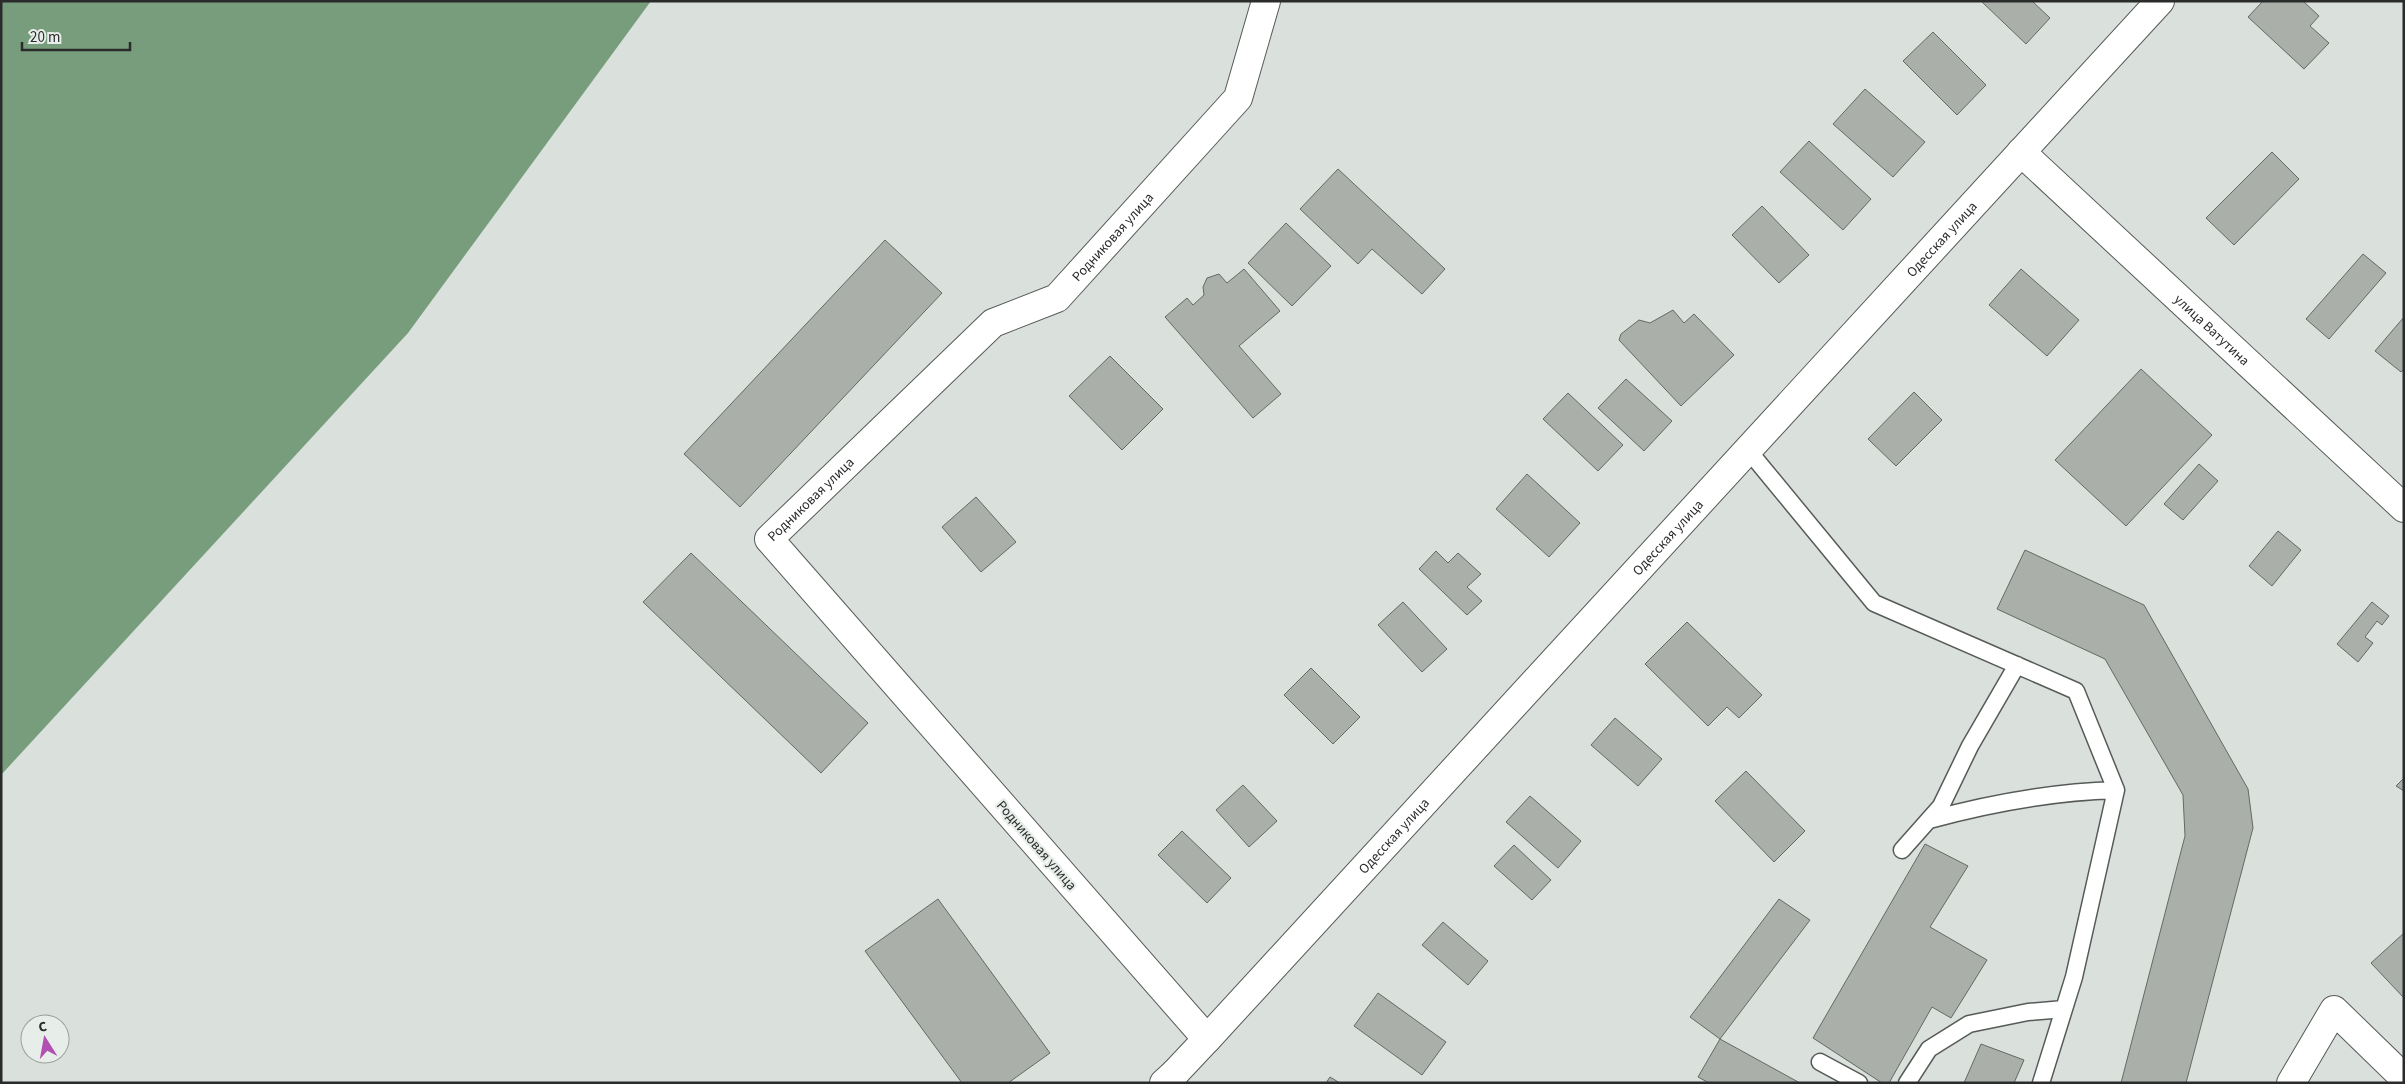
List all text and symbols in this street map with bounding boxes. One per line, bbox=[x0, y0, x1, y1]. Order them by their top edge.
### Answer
scale bar bbox=[22, 20, 130, 52]
text: 20 m bbox=[30, 27, 60, 48]
street label: Родниковая улица bbox=[1068, 188, 1159, 286]
street label: Одесская улица bbox=[1902, 197, 1982, 282]
street label: улица Ватутина bbox=[2169, 290, 2254, 371]
street label: Родниковая улица bbox=[763, 453, 859, 546]
street label: Одесская улица bbox=[1628, 496, 1708, 580]
street label: Одесская улица bbox=[1354, 794, 1435, 879]
street label: Родниковая улица bbox=[991, 796, 1081, 895]
north arrow bbox=[20, 1014, 70, 1064]
text: С bbox=[37, 1017, 49, 1038]

